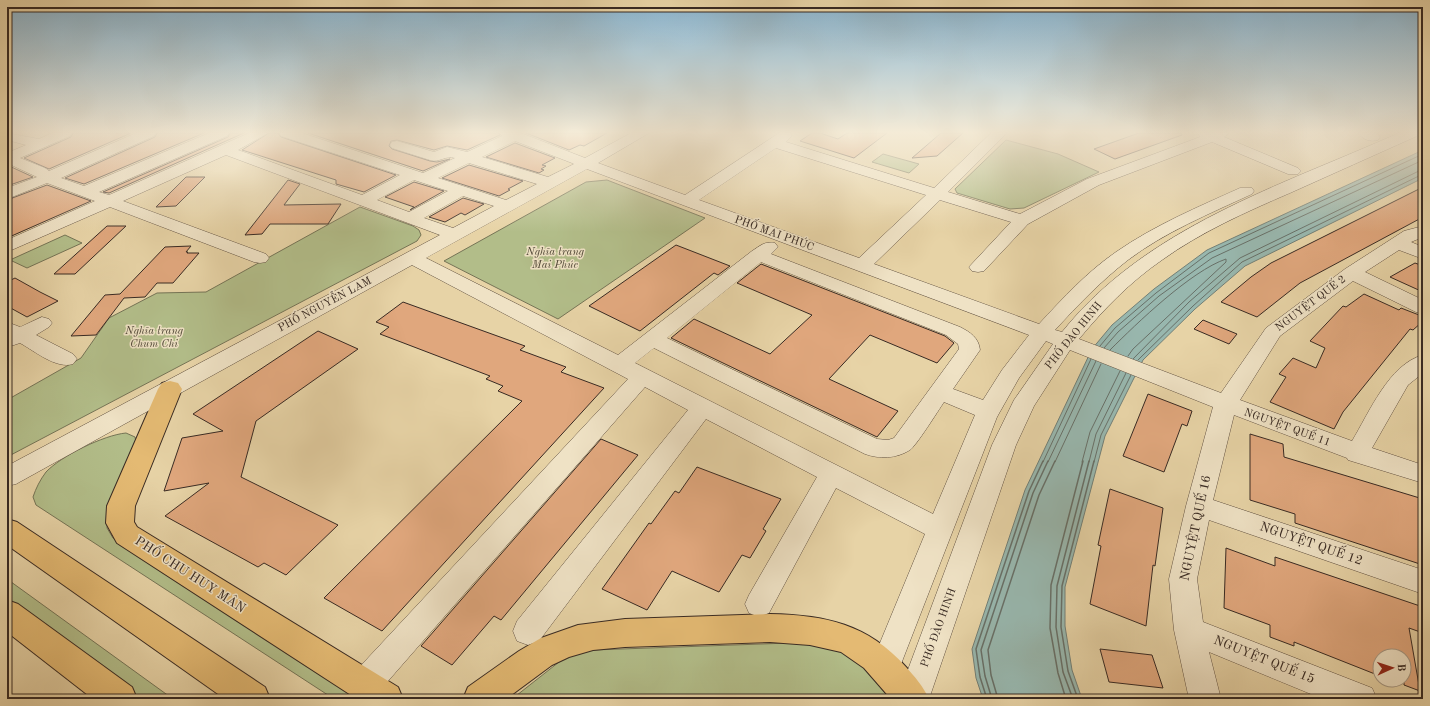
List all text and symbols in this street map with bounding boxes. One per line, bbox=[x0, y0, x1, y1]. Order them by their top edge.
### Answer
street label: PHỐ MAI PHÚC bbox=[733, 212, 816, 253]
park label: Nghĩa trang Mai Phúc bbox=[525, 247, 585, 271]
street label: NGUYỆT QUẾ 2 bbox=[1272, 272, 1348, 334]
street label: PHỐ NGUYỄN LAM bbox=[275, 273, 374, 334]
street label: PHỐ ĐÀO HINH bbox=[1041, 298, 1105, 372]
park label: Nghĩa trang Chum Chi bbox=[124, 326, 184, 350]
street label: NGUYỆT QUẾ 11 bbox=[1242, 404, 1333, 449]
street label: NGUYỆT QUẾ 16 bbox=[1176, 473, 1214, 582]
street label: NGUYỆT QUẾ 12 bbox=[1258, 517, 1365, 568]
street label: PHỐ CHU HUY MÂN bbox=[132, 531, 250, 616]
street label: PHỐ ĐÀO HINH bbox=[917, 586, 959, 669]
street label: NGUYỆT QUẾ 15 bbox=[1212, 631, 1318, 686]
north arrow bbox=[1372, 648, 1412, 688]
text: B bbox=[1395, 663, 1406, 672]

